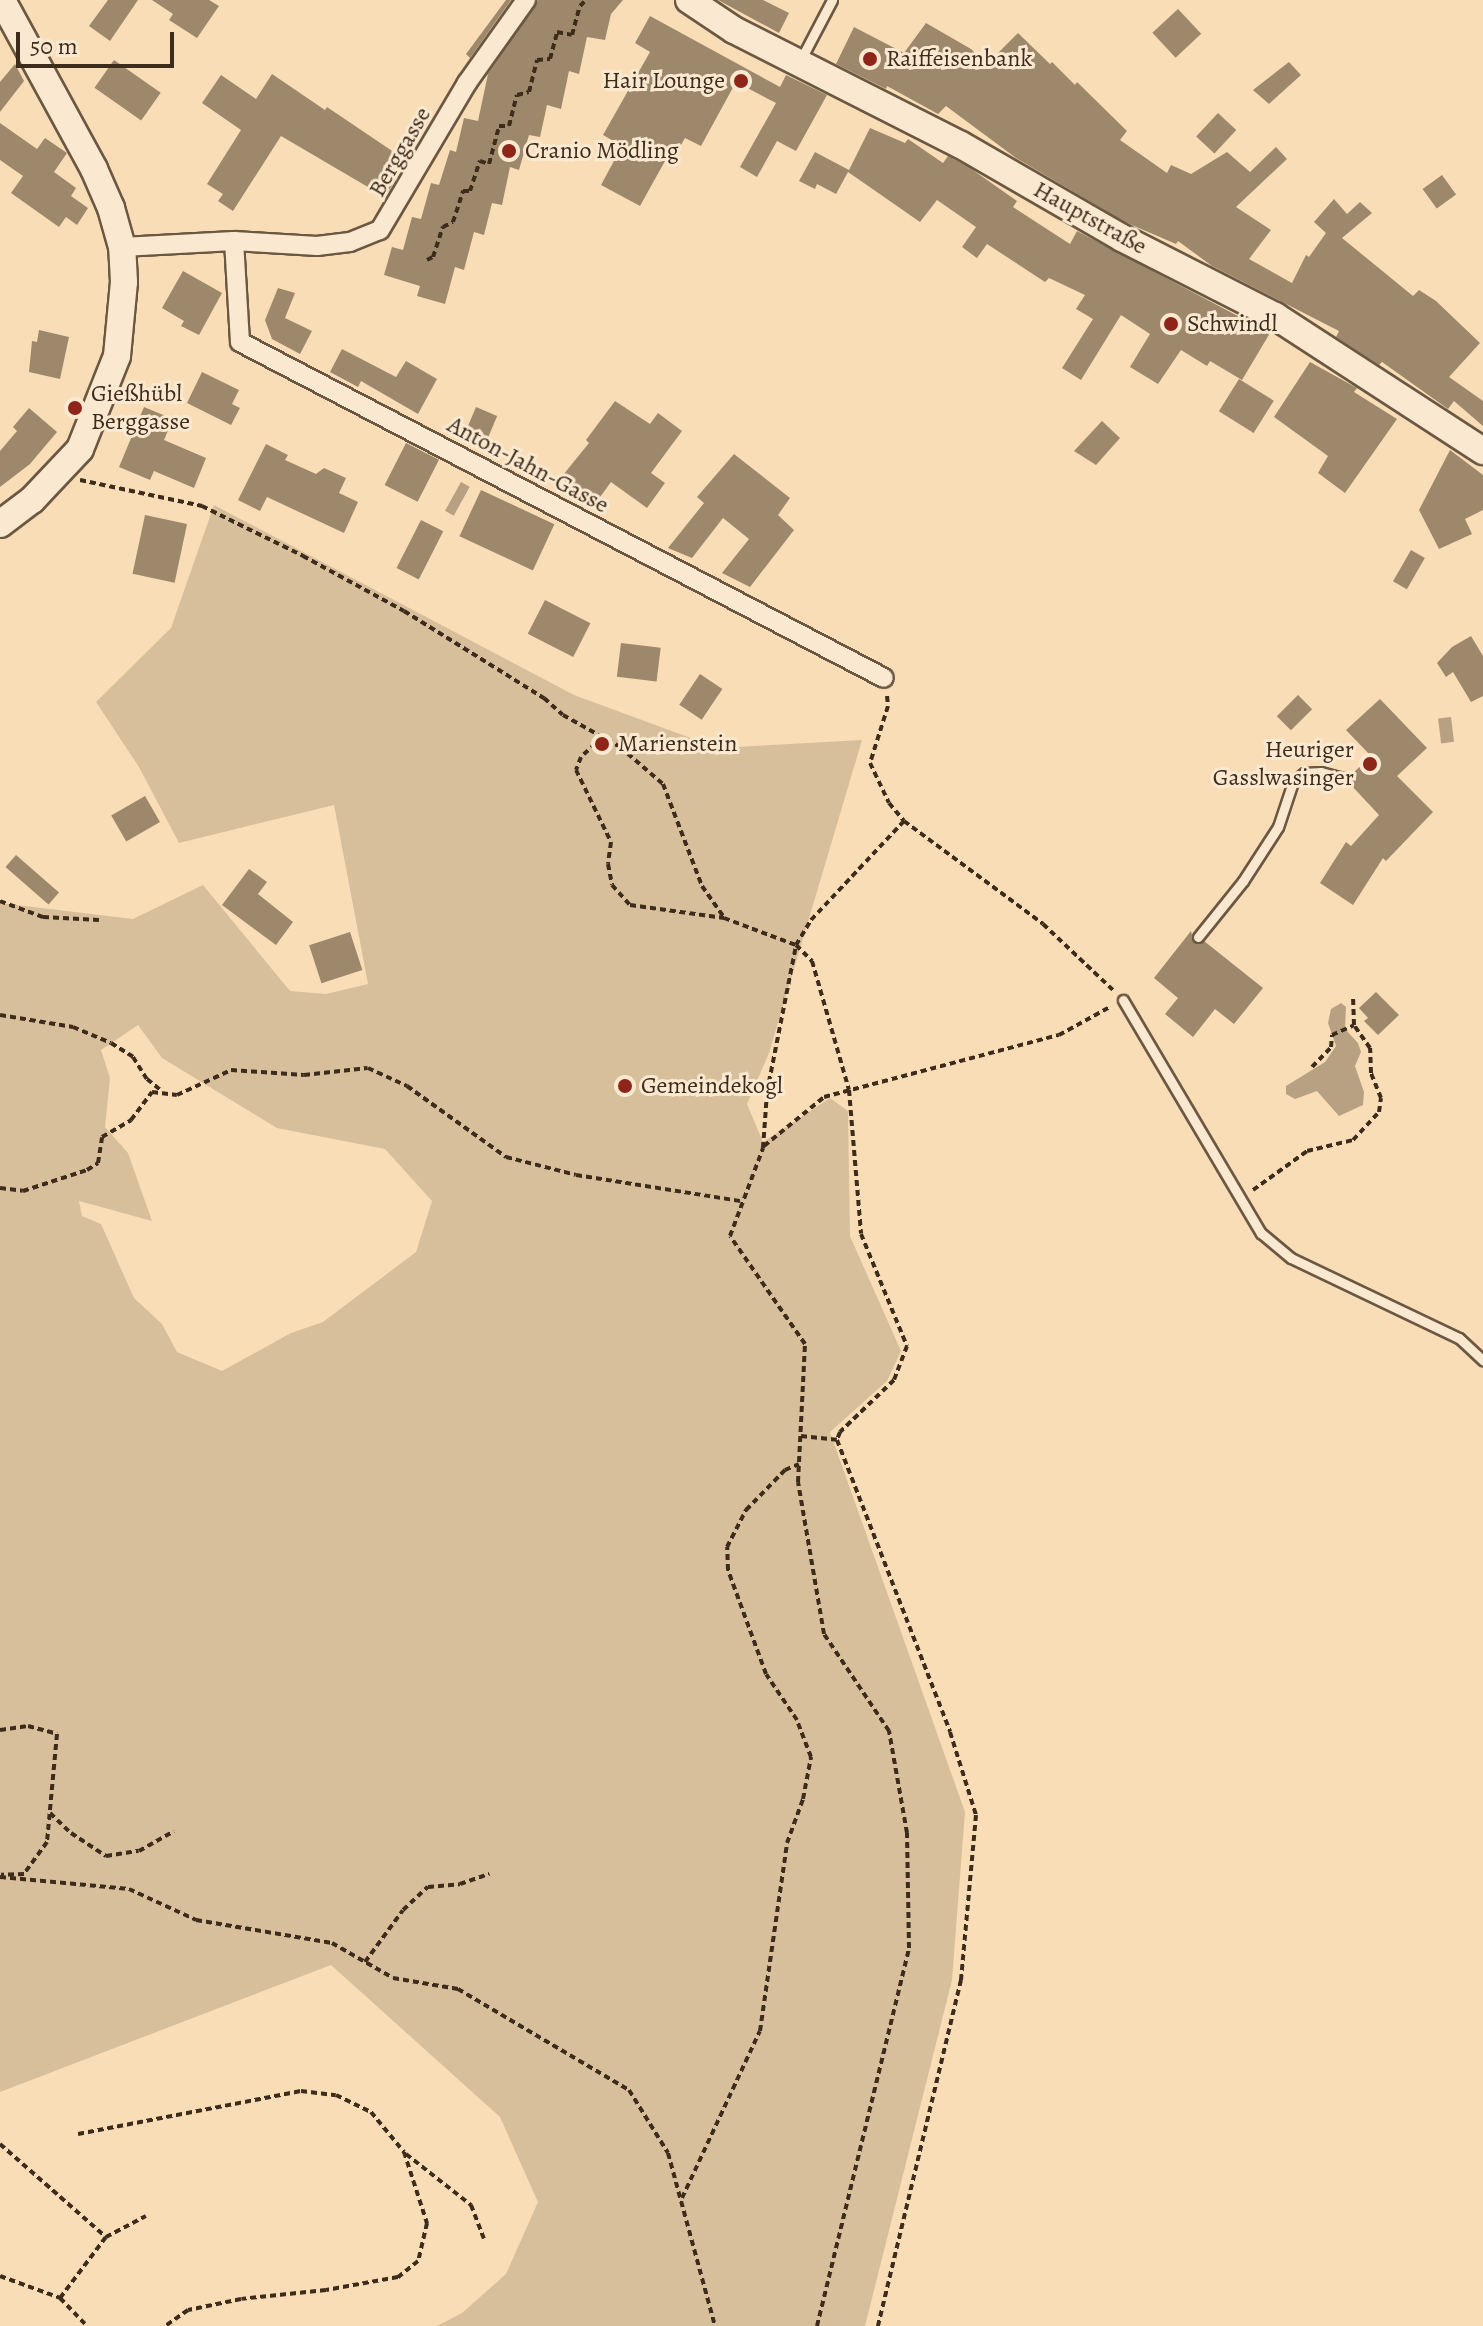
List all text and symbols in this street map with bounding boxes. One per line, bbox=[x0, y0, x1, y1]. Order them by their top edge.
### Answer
scale bar bbox=[20, 16, 178, 66]
text: 50 m bbox=[30, 30, 78, 62]
place label: Raiffeisenbank bbox=[886, 45, 1032, 73]
marker: Raiffeisenbank bbox=[861, 50, 879, 68]
place label: Hair Lounge bbox=[602, 67, 725, 95]
marker: Hair Lounge bbox=[732, 72, 750, 90]
street label: Berggasse bbox=[363, 102, 437, 202]
place label: Cranio Mödling bbox=[525, 137, 679, 165]
marker: Cranio Mödling bbox=[500, 142, 518, 160]
street label: Hauptstraße bbox=[1028, 175, 1152, 261]
place label: Schwindl bbox=[1187, 310, 1277, 338]
marker: Schwindl bbox=[1162, 315, 1180, 333]
place label: Gießhübl Berggasse bbox=[91, 380, 190, 436]
marker: Gießhübl Berggasse bbox=[66, 399, 84, 417]
street label: Anton-Jahn-Gasse bbox=[442, 410, 614, 520]
place label: Marienstein bbox=[618, 730, 737, 758]
marker: Marienstein bbox=[593, 735, 611, 753]
place label: Heuriger Gasslwasinger bbox=[1213, 736, 1354, 792]
marker: Heuriger Gasslwasinger bbox=[1361, 755, 1379, 773]
place label: Gemeindekogl bbox=[641, 1072, 783, 1100]
marker: Gemeindekogl bbox=[616, 1077, 634, 1095]

